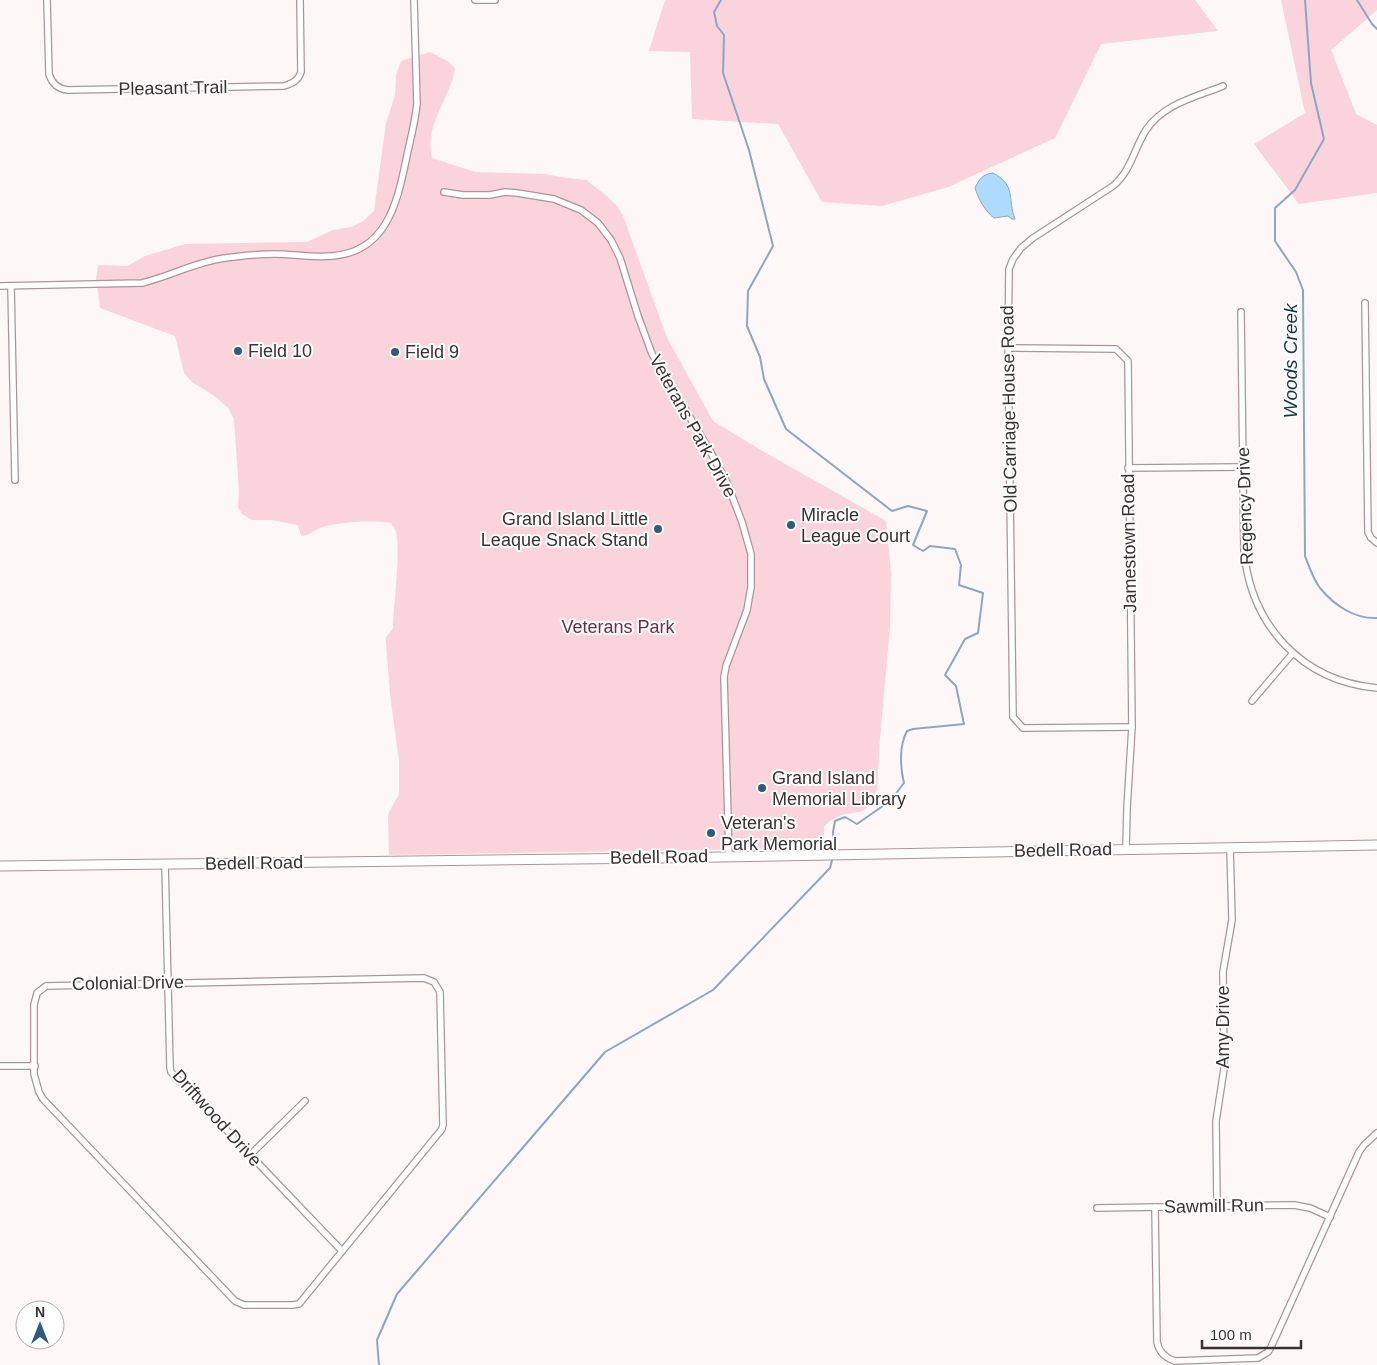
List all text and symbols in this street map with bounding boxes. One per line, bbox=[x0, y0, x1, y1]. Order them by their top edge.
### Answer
street label: Pleasant Trail bbox=[118, 77, 228, 99]
water label: Woods Creek bbox=[1280, 302, 1301, 419]
street label: Old Carriage House Road bbox=[997, 305, 1021, 513]
place label: Field 10 bbox=[248, 341, 312, 361]
place label: Field 9 bbox=[405, 342, 459, 362]
marker: Field 10 bbox=[232, 345, 244, 357]
marker: Field 9 bbox=[389, 346, 401, 358]
street label: Veterans Park Drive bbox=[645, 351, 741, 501]
street label: Regency Drive bbox=[1233, 447, 1257, 565]
street label: Jamestown Road bbox=[1118, 473, 1140, 613]
place label: Miracle League Court bbox=[801, 505, 910, 546]
place label: Grand Island Little Leaque Snack Stand bbox=[481, 509, 648, 550]
marker: Miracle League Court bbox=[785, 519, 797, 531]
marker: Grand Island Little Leaque Snack Stand bbox=[652, 523, 664, 535]
park label: Veterans Park bbox=[561, 617, 676, 637]
place label: Grand Island Memorial Library bbox=[772, 768, 906, 809]
marker: Grand Island Memorial Library bbox=[756, 782, 768, 794]
place label: Veteran's Park Memorial bbox=[721, 813, 837, 854]
marker: Veteran's Park Memorial bbox=[705, 827, 717, 839]
street label: Bedell Road bbox=[1014, 839, 1112, 861]
street label: Bedell Road bbox=[610, 846, 708, 868]
street label: Bedell Road bbox=[205, 852, 303, 874]
street label: Colonial Drive bbox=[72, 972, 184, 994]
street label: Amy Drive bbox=[1213, 985, 1233, 1069]
street label: Driftwood Drive bbox=[168, 1066, 266, 1170]
street label: Sawmill Run bbox=[1164, 1195, 1264, 1217]
north arrow bbox=[15, 1300, 65, 1350]
text: N bbox=[35, 1304, 45, 1320]
scale bar bbox=[1202, 1318, 1301, 1350]
text: 100 m bbox=[1210, 1326, 1252, 1343]

